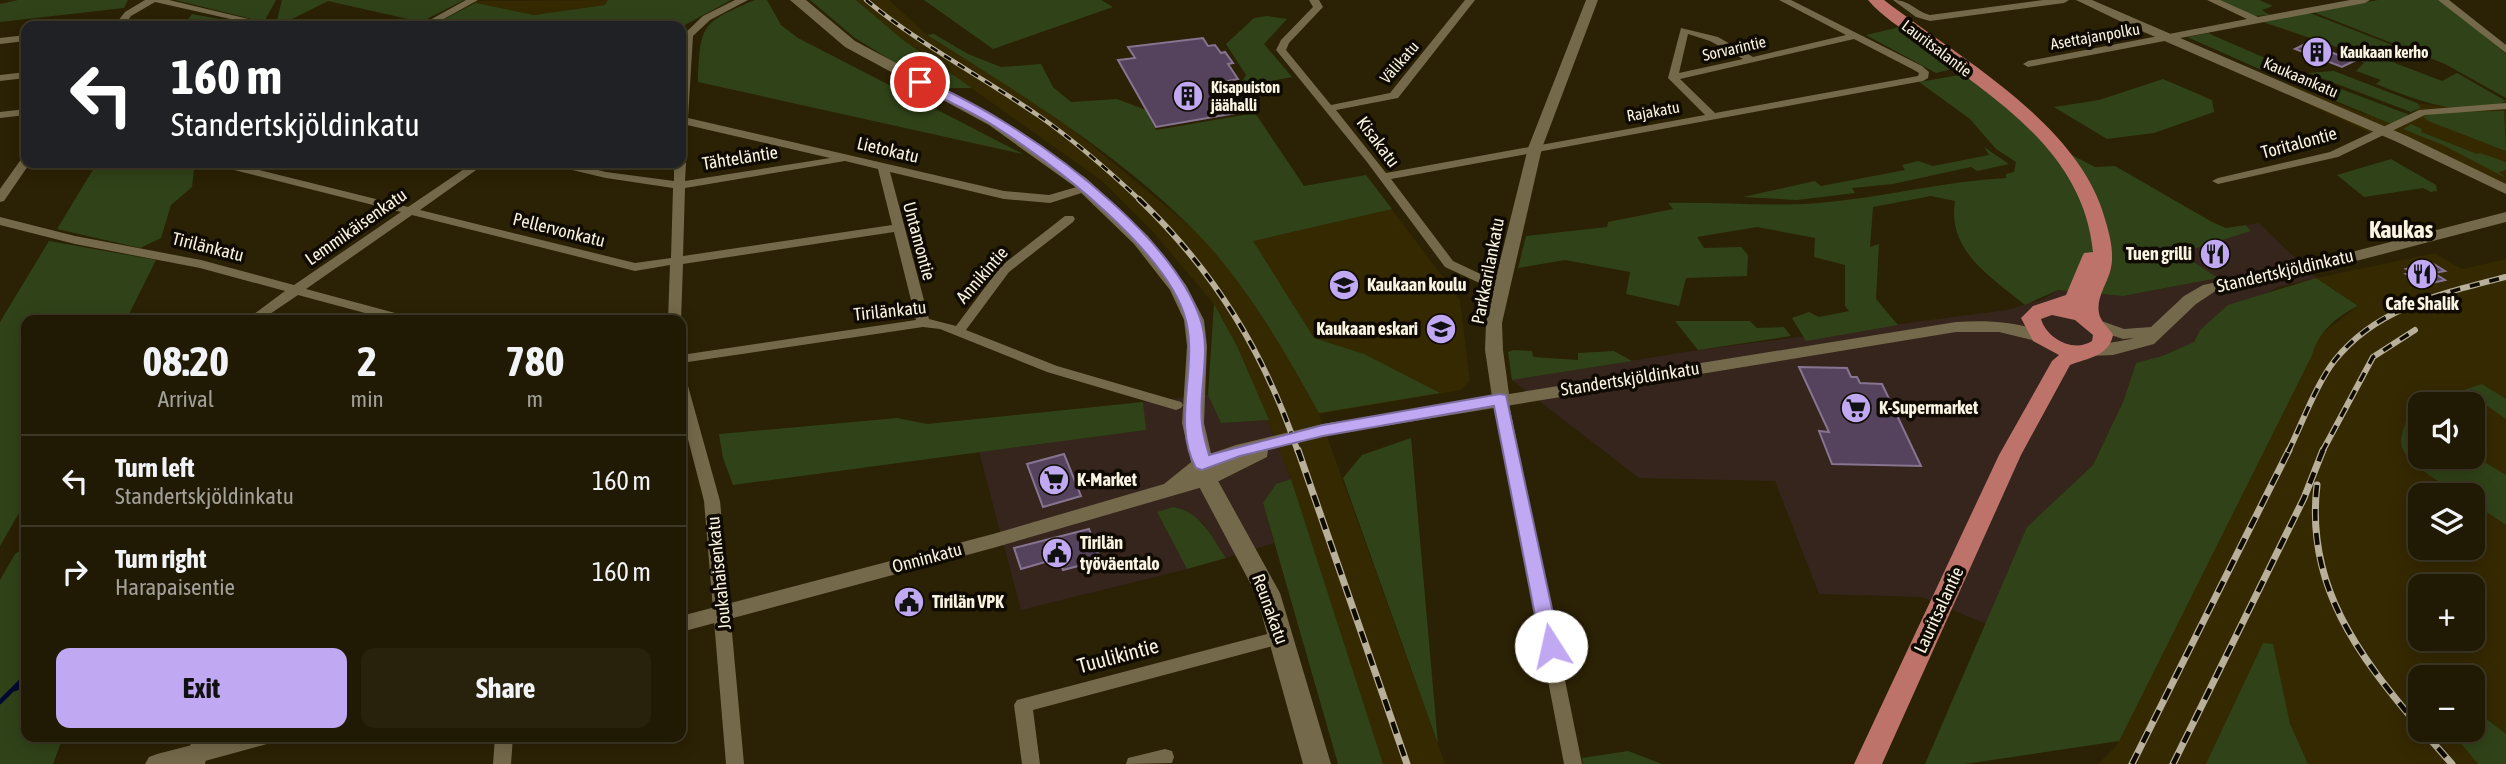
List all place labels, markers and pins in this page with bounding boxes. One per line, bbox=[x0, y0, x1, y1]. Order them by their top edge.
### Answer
building icon: Kaukaan kerho bbox=[2300, 35, 2334, 69]
place label: Kaukaan kerho bbox=[2340, 43, 2429, 61]
pin bbox=[890, 52, 950, 112]
place label: Kisapuiston jäähalli bbox=[1210, 78, 1280, 114]
building icon: Kisapuiston jäähalli bbox=[1171, 79, 1205, 113]
restaurant icon: Tuen grilli bbox=[2198, 237, 2232, 271]
place label: Tuen grilli bbox=[2126, 243, 2192, 264]
restaurant icon: Cafe Shalik bbox=[2405, 257, 2439, 291]
school or university icon: Kaukaan koulu bbox=[1327, 268, 1361, 302]
place label: Kaukaan koulu bbox=[1367, 274, 1467, 295]
place label: Cafe Shalik bbox=[2385, 293, 2460, 314]
school or university icon: Kaukaan eskari bbox=[1424, 312, 1458, 346]
place label: Kaukaan eskari bbox=[1316, 318, 1418, 339]
supermarket icon: K-Supermarket bbox=[1839, 391, 1873, 425]
place label: K-Supermarket bbox=[1879, 397, 1979, 418]
supermarket icon: K-Market bbox=[1037, 463, 1071, 497]
place label: K-Market bbox=[1077, 469, 1138, 490]
place label: Tirilän työväentalo bbox=[1079, 532, 1160, 574]
public building icon: Tirilän työväentalo bbox=[1040, 536, 1074, 570]
public building icon: Tirilän VPK bbox=[892, 585, 926, 619]
place label: Tirilän VPK bbox=[932, 591, 1004, 612]

